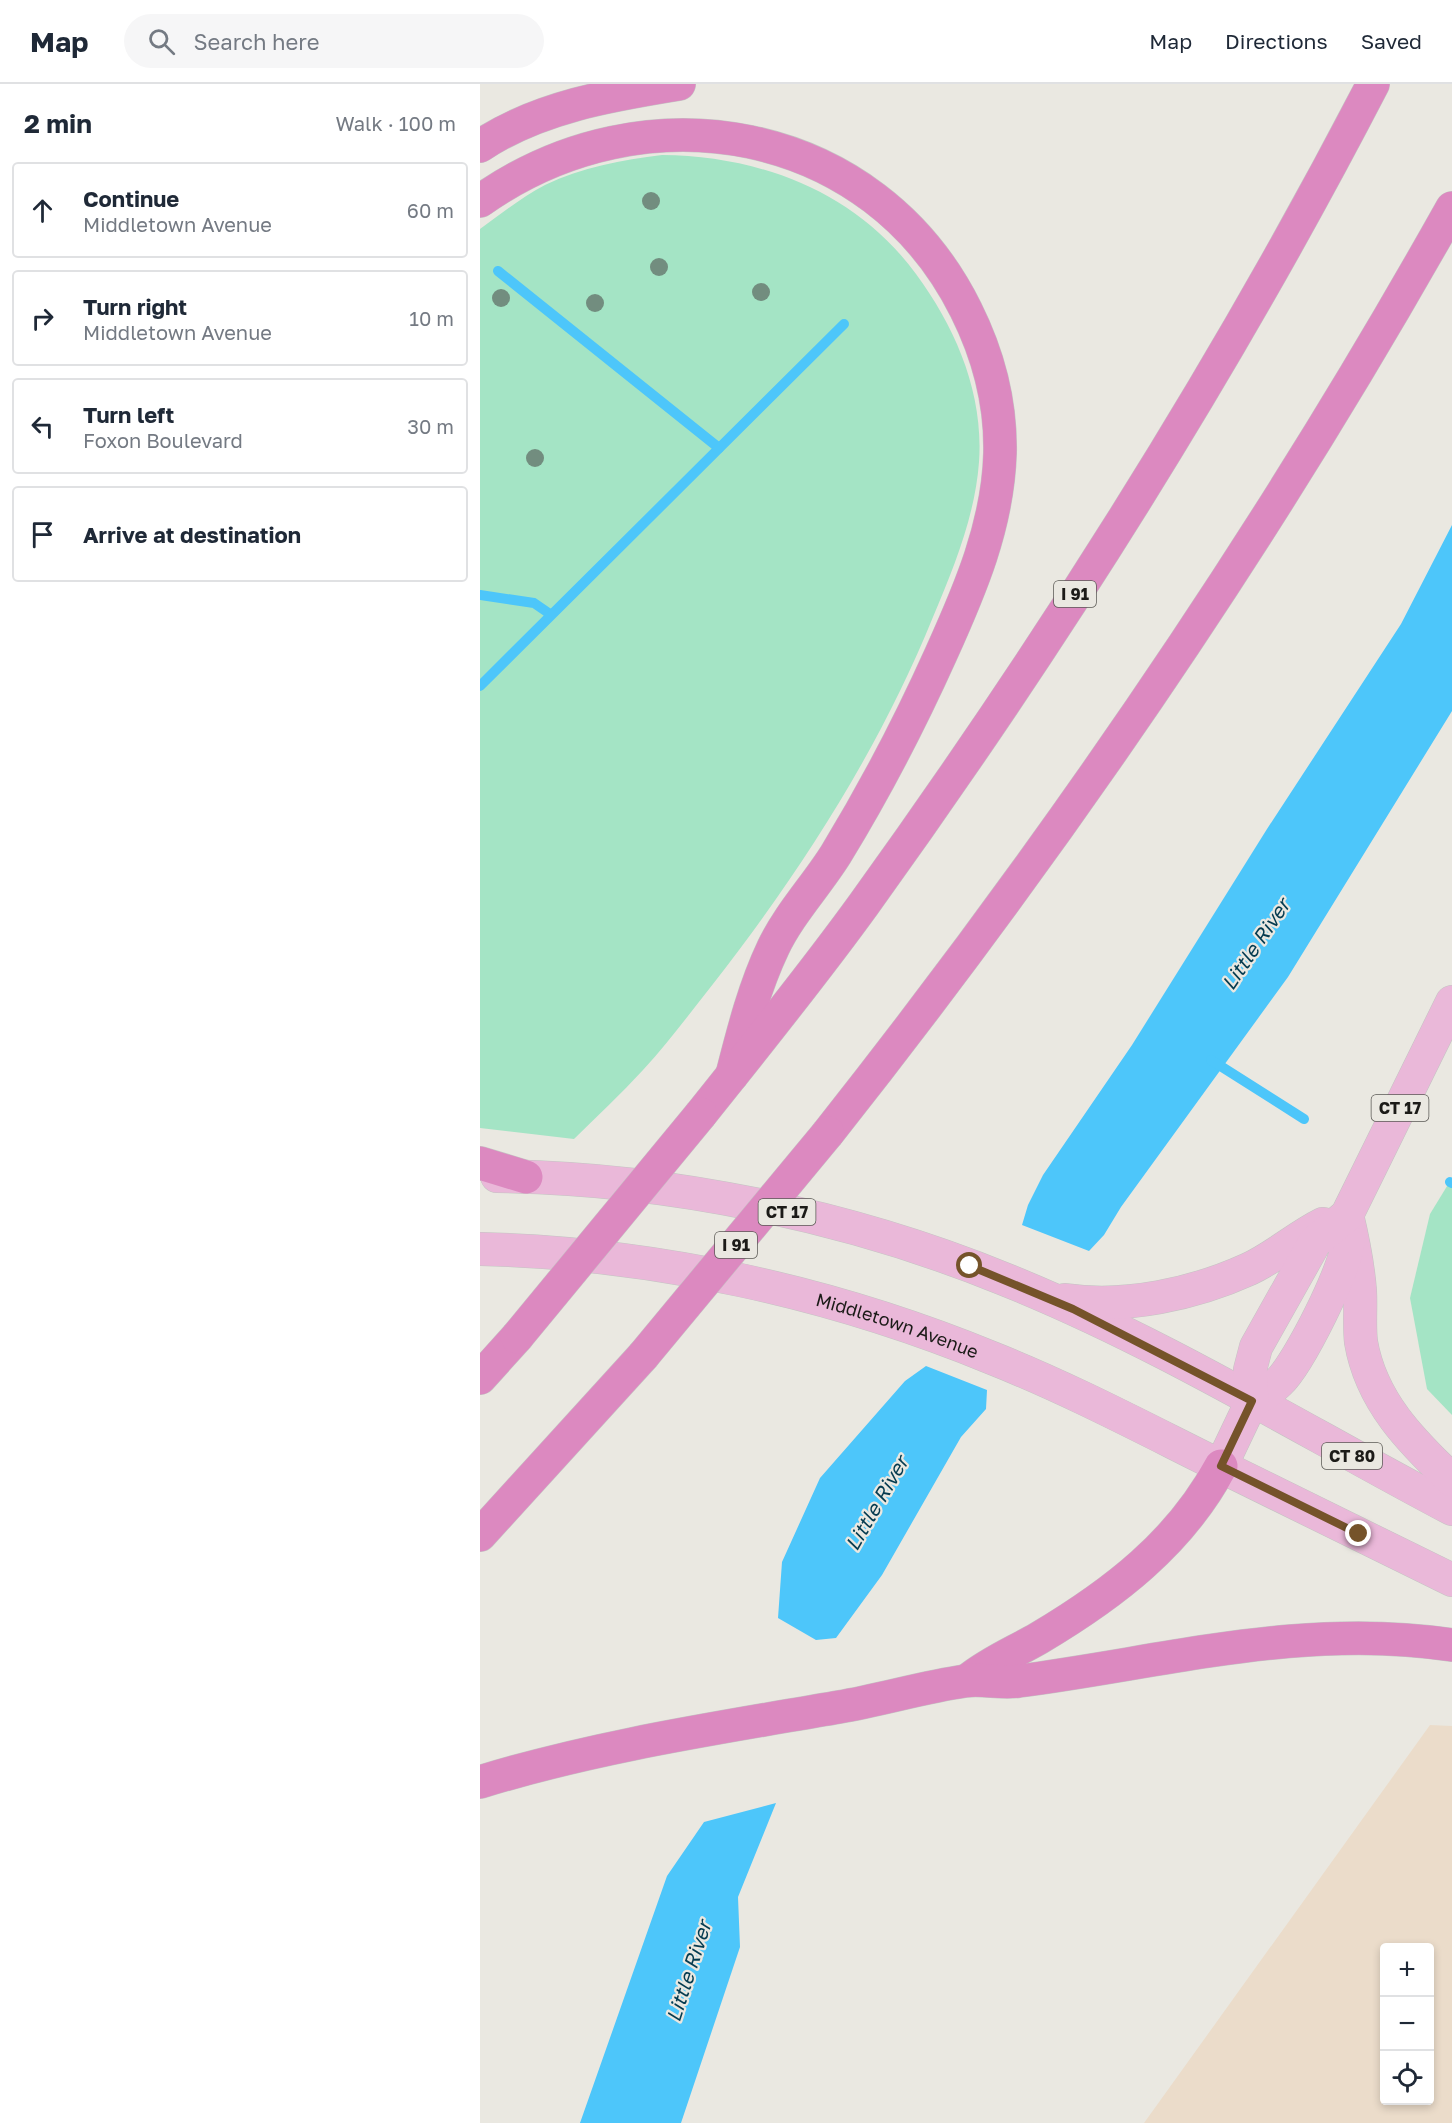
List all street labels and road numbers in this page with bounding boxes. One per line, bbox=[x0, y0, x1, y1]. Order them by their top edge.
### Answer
road number: I 91 bbox=[1054, 581, 1096, 607]
road number: CT 17 bbox=[1372, 1095, 1428, 1121]
road number: CT 17 bbox=[758, 1199, 816, 1225]
road number: I 91 bbox=[715, 1232, 757, 1258]
street label: Middletown Avenue bbox=[814, 1288, 982, 1363]
road number: CT 80 bbox=[1322, 1443, 1382, 1469]

